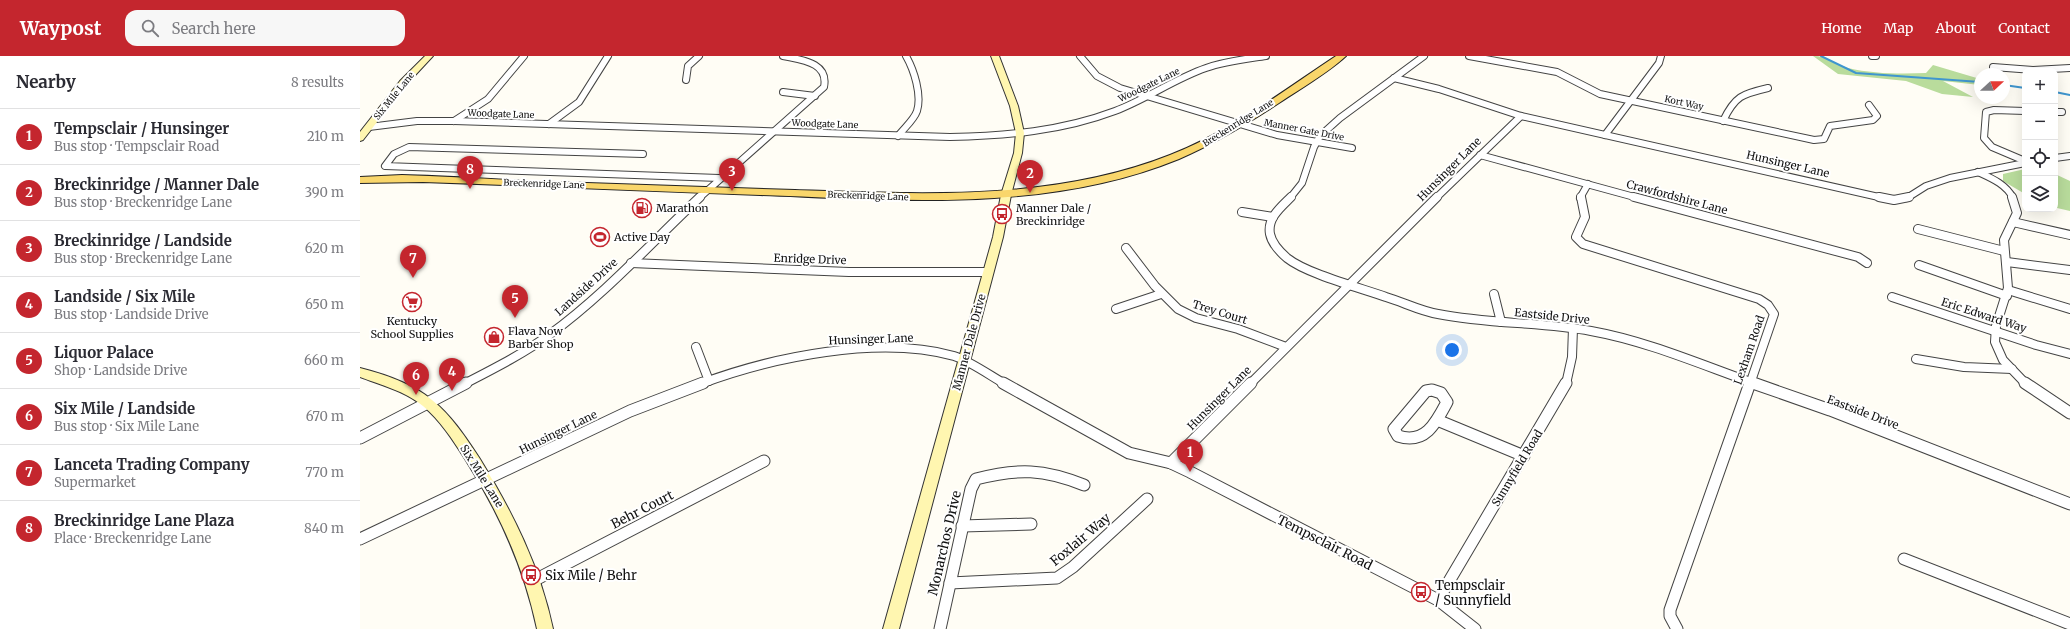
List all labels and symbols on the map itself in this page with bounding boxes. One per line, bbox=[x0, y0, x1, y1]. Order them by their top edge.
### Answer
street label: Woodgate Lane bbox=[1116, 65, 1181, 105]
north arrow bbox=[1974, 68, 2010, 104]
street label: Six Mile Lane bbox=[371, 69, 416, 122]
street label: Kort Way bbox=[1664, 93, 1705, 112]
street label: Breckenridge Lane bbox=[1200, 96, 1275, 149]
street label: Woodgate Lane bbox=[467, 107, 535, 120]
street label: Manner Gate Drive bbox=[1263, 116, 1345, 143]
street label: Woodgate Lane bbox=[791, 117, 859, 130]
street label: Hunsinger Lane bbox=[1414, 134, 1484, 204]
street label: Hunsinger Lane bbox=[1745, 148, 1831, 180]
pin: 8 bbox=[457, 156, 483, 189]
pin: 3 bbox=[719, 158, 745, 191]
pin: 2 bbox=[1017, 160, 1043, 193]
street label: Breckenridge Lane bbox=[503, 177, 585, 190]
street label: Crawfordshire Lane bbox=[1625, 177, 1729, 217]
street label: Breckenridge Lane bbox=[827, 189, 909, 202]
fuel station icon: Marathon bbox=[631, 197, 653, 219]
place label: Marathon bbox=[656, 201, 709, 215]
place label: Manner Dale / Breckinridge bbox=[1016, 201, 1091, 228]
bus stop icon: Manner Dale / Breckinridge bbox=[991, 203, 1013, 225]
sports icon: Active Day bbox=[589, 226, 611, 248]
place label: Active Day bbox=[613, 230, 671, 244]
pin: 7 bbox=[400, 245, 426, 278]
street label: Enridge Drive bbox=[773, 251, 847, 267]
street label: Landside Drive bbox=[552, 255, 620, 319]
pin: 5 bbox=[502, 285, 528, 318]
supermarket icon: Kentucky School Supplies bbox=[401, 291, 423, 313]
street label: Manner Dale Drive bbox=[949, 292, 989, 392]
street label: Eric Edward Way bbox=[1940, 295, 2029, 336]
street label: Trey Court bbox=[1191, 297, 1250, 327]
street label: Eastside Drive bbox=[1514, 305, 1591, 327]
street label: Lexham Road bbox=[1731, 313, 1768, 387]
place label: Kentucky School Supplies bbox=[370, 314, 454, 341]
place label: Flava Now Barber Shop bbox=[508, 324, 574, 351]
shop icon: Flava Now Barber Shop bbox=[483, 326, 505, 348]
street label: Hunsinger Lane bbox=[828, 331, 914, 347]
your location bbox=[1442, 340, 1462, 360]
pin: 4 bbox=[439, 358, 465, 391]
pin: 6 bbox=[403, 362, 429, 395]
street label: Hunsinger Lane bbox=[1184, 363, 1254, 433]
street label: Eastside Drive bbox=[1825, 392, 1901, 432]
street label: Hunsinger Lane bbox=[517, 407, 599, 457]
street label: Sunnyfield Road bbox=[1489, 427, 1546, 509]
pin: 1 bbox=[1177, 439, 1203, 472]
street label: Six Mile Lane bbox=[457, 442, 507, 510]
street label: Behr Court bbox=[608, 486, 676, 532]
street label: Monarchos Drive bbox=[924, 489, 965, 597]
street label: Foxlair Way bbox=[1047, 509, 1114, 570]
street label: Tempsclair Road bbox=[1274, 511, 1375, 574]
bus stop icon: Six Mile / Behr bbox=[520, 564, 542, 586]
place label: Six Mile / Behr bbox=[545, 567, 637, 584]
place label: Tempsclair / Sunnyfield bbox=[1435, 577, 1511, 609]
bus stop icon: Tempsclair / Sunnyfield bbox=[1410, 581, 1432, 603]

